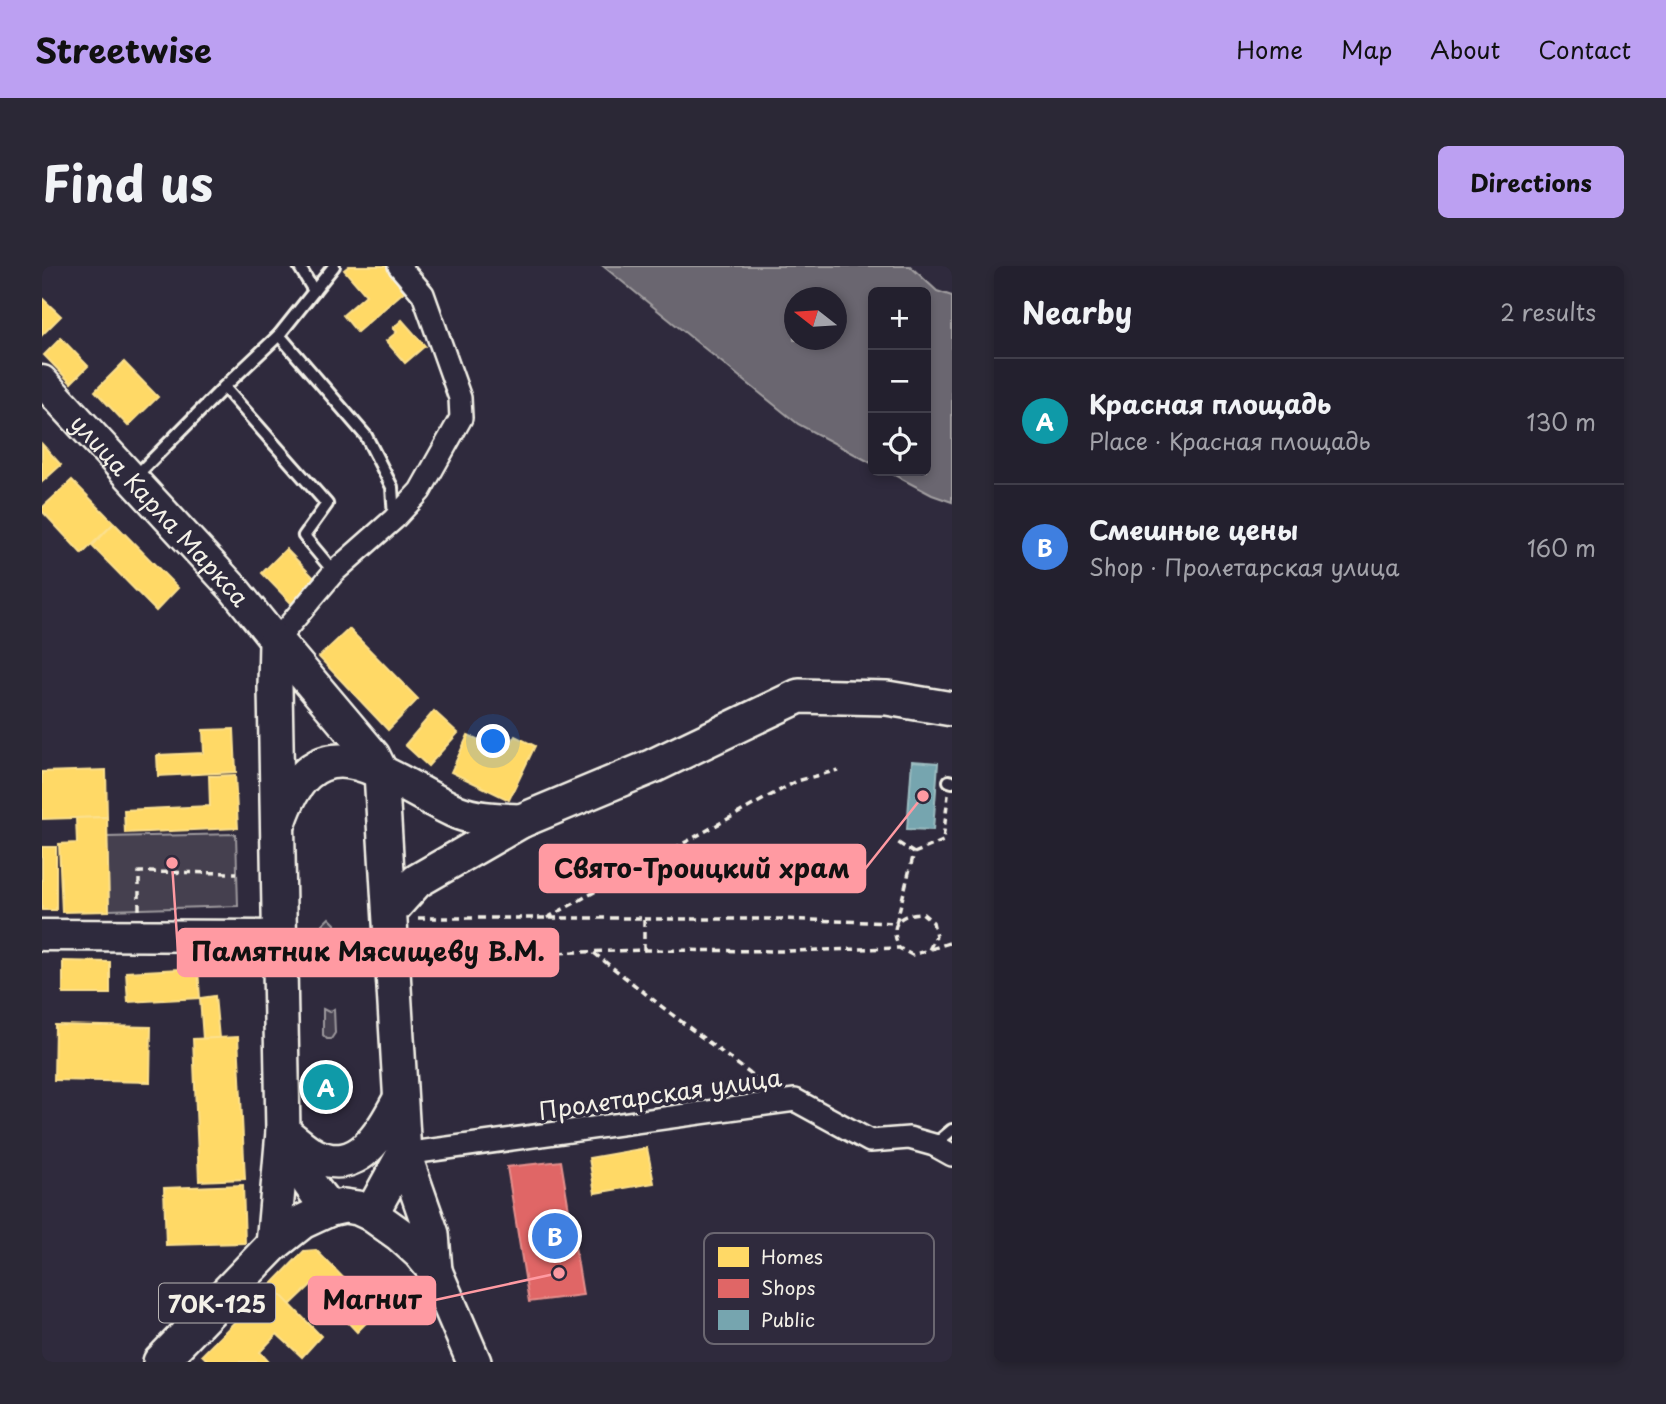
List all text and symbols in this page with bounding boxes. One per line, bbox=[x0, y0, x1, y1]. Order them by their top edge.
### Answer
text: Streetwise bbox=[35, 24, 212, 74]
text: Home bbox=[1236, 31, 1303, 67]
text: Map bbox=[1341, 31, 1392, 67]
text: About bbox=[1430, 31, 1500, 67]
text: Contact bbox=[1538, 31, 1631, 67]
text: Find us bbox=[42, 145, 213, 219]
button: Directions bbox=[1438, 146, 1624, 218]
north arrow bbox=[784, 287, 847, 350]
map controls bbox=[868, 287, 931, 476]
button: + bbox=[868, 287, 931, 350]
text: Nearby bbox=[1022, 289, 1132, 334]
text: 2 results bbox=[1500, 294, 1596, 329]
button: − bbox=[868, 350, 931, 413]
text: Красная площадь bbox=[1089, 384, 1331, 423]
text: A bbox=[1036, 404, 1054, 439]
text: 130 m bbox=[1526, 404, 1596, 439]
street label: улица Карла Маркса bbox=[63, 405, 259, 614]
button: locate bbox=[868, 413, 931, 476]
text: Place · Красная площадь bbox=[1089, 423, 1370, 458]
text: Смешные цены bbox=[1089, 510, 1298, 549]
text: B bbox=[1037, 530, 1053, 565]
text: 160 m bbox=[1527, 530, 1596, 565]
text: Shop · Пролетарская улица bbox=[1089, 549, 1399, 584]
your location bbox=[476, 724, 510, 758]
callout: Свято-Троицкий храм bbox=[540, 845, 865, 892]
text: Свято-Троицкий храм bbox=[554, 848, 850, 887]
callout: Памятник Мясищеву В.М. bbox=[178, 929, 558, 976]
text: Памятник Мясищеву В.М. bbox=[191, 931, 545, 970]
street label: Пролетарская улица bbox=[536, 1058, 784, 1128]
pin: A bbox=[303, 1061, 349, 1113]
pin: B bbox=[532, 1210, 578, 1262]
legend bbox=[704, 1233, 934, 1344]
text: Homes bbox=[761, 1242, 823, 1270]
text: Shops bbox=[761, 1273, 815, 1301]
callout: Магнит bbox=[309, 1277, 435, 1324]
text: Магнит bbox=[323, 1279, 423, 1318]
road number: 70К-125 bbox=[159, 1284, 275, 1322]
text: Public bbox=[761, 1305, 815, 1333]

